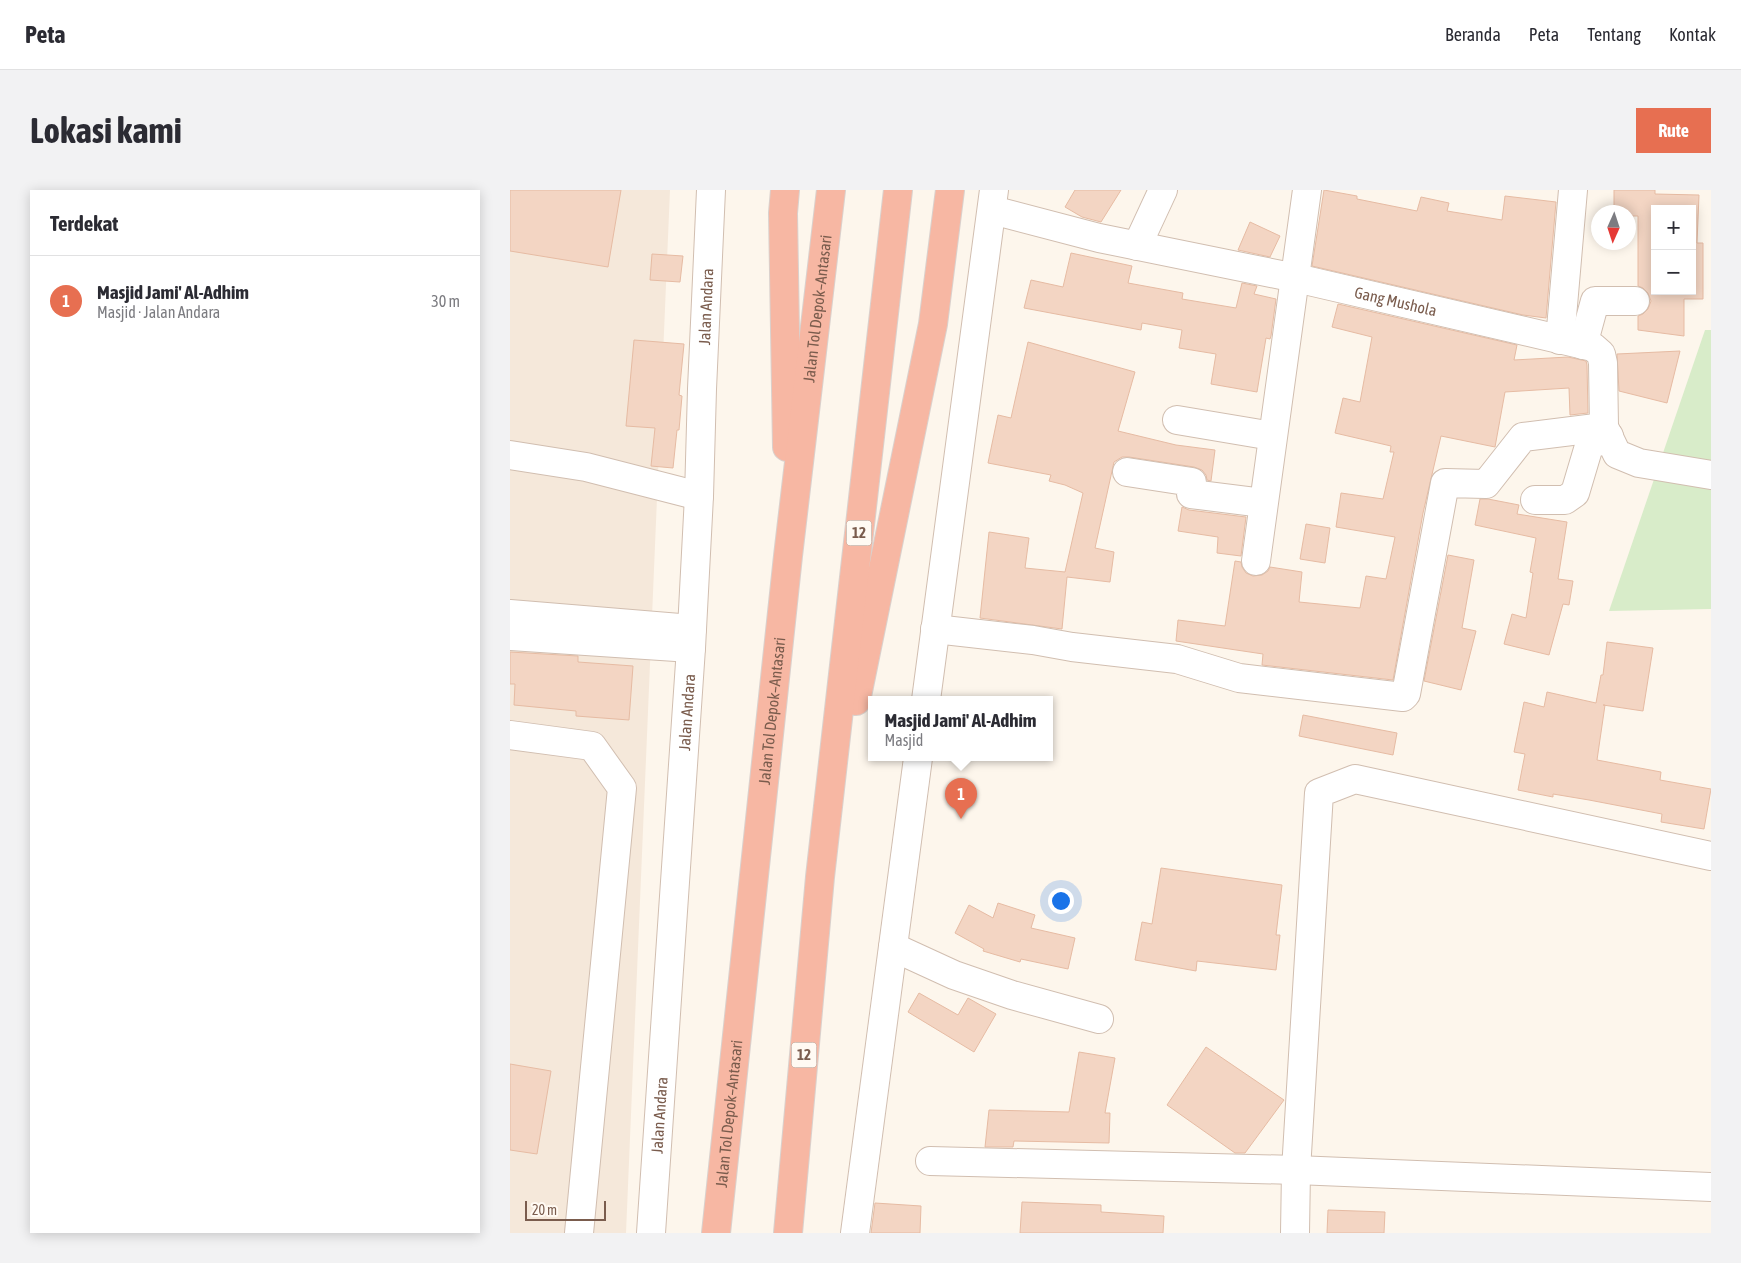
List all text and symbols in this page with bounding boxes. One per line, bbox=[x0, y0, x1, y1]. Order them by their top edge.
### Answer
text: Peta bbox=[25, 21, 66, 48]
text: Beranda bbox=[1445, 24, 1501, 45]
text: Peta bbox=[1529, 24, 1559, 45]
text: Tentang bbox=[1587, 24, 1641, 45]
text: Kontak bbox=[1669, 24, 1716, 45]
button: Rute bbox=[1636, 108, 1711, 153]
text: Lokasi kami bbox=[30, 110, 182, 150]
north arrow bbox=[1591, 205, 1636, 250]
map controls bbox=[1651, 205, 1696, 295]
button: + bbox=[1651, 205, 1696, 250]
text: Terdekat bbox=[50, 211, 118, 235]
street label: Jalan Tol Depok–Antasari bbox=[799, 234, 835, 383]
button: − bbox=[1651, 250, 1696, 295]
street label: Jalan Andara bbox=[695, 268, 716, 345]
text: Masjid Jami' Al-Adhim bbox=[97, 281, 249, 303]
street label: Gang Mushola bbox=[1353, 283, 1439, 319]
text: 1 bbox=[62, 292, 70, 310]
text: 30 m bbox=[431, 292, 460, 310]
text: Masjid · Jalan Andara bbox=[97, 303, 220, 321]
road number: 12 bbox=[846, 520, 872, 546]
street label: Jalan Tol Depok–Antasari bbox=[755, 636, 788, 786]
street label: Jalan Andara bbox=[675, 673, 698, 751]
popup bbox=[868, 696, 1053, 761]
text: Masjid Jami' Al-Adhim bbox=[885, 709, 1036, 731]
text: Masjid bbox=[885, 731, 923, 749]
pin: 1 bbox=[945, 778, 977, 819]
your location bbox=[1048, 888, 1074, 914]
street label: Jalan Tol Depok–Antasari bbox=[712, 1039, 745, 1188]
road number: 12 bbox=[792, 1042, 816, 1068]
street label: Jalan Andara bbox=[647, 1076, 671, 1154]
scale bar bbox=[525, 1198, 606, 1221]
text: 20 m bbox=[532, 1202, 557, 1218]

